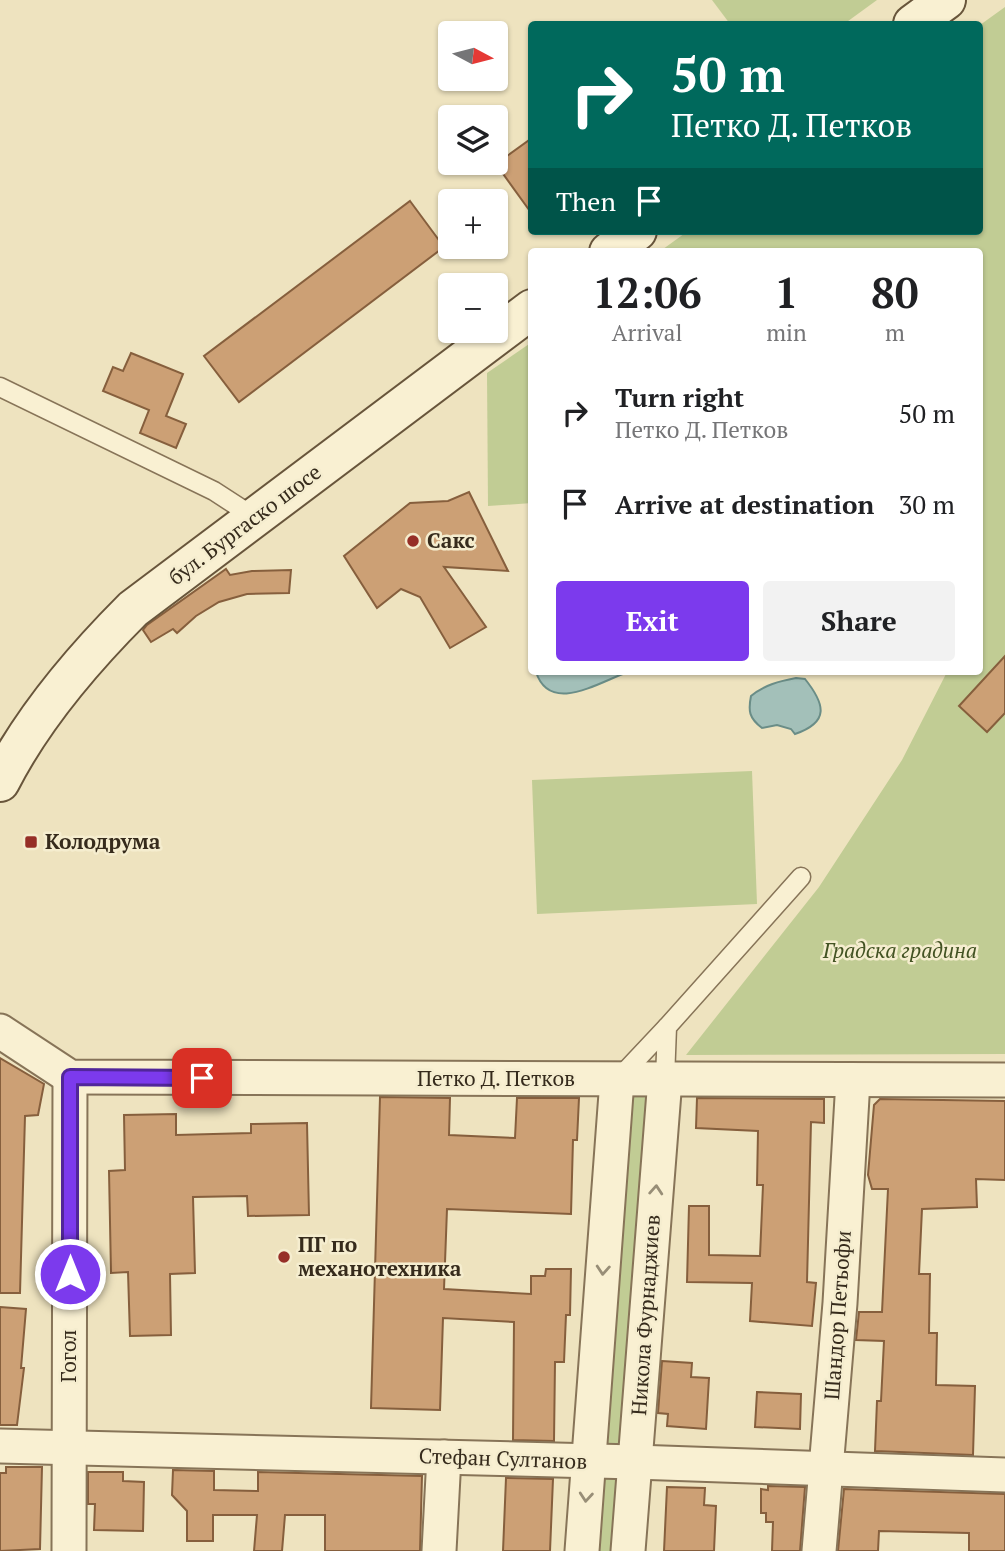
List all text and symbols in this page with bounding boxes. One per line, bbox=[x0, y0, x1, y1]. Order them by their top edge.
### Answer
north arrow bbox=[438, 21, 508, 91]
map controls bbox=[438, 21, 508, 343]
text: 50 m bbox=[671, 41, 785, 106]
icon: right bbox=[556, 49, 647, 140]
text: Петко Д. Петков bbox=[671, 104, 912, 146]
button: layers bbox=[438, 105, 508, 175]
icon: arrive bbox=[630, 182, 668, 220]
text: Then bbox=[556, 184, 616, 218]
button: + bbox=[438, 189, 508, 259]
text: 12:06 bbox=[592, 264, 702, 320]
text: 1 bbox=[775, 264, 798, 320]
text: 80 bbox=[871, 264, 919, 320]
button: − bbox=[438, 273, 508, 343]
text: Arrival bbox=[612, 317, 682, 348]
text: min bbox=[766, 317, 807, 348]
text: m bbox=[885, 317, 905, 348]
text: Turn right bbox=[615, 380, 744, 414]
icon: right bbox=[556, 394, 594, 432]
text: 50 m bbox=[899, 396, 955, 430]
text: Петко Д. Петков bbox=[615, 414, 788, 445]
street label: бул. Бургаско шосе bbox=[162, 458, 326, 591]
icon: arrive bbox=[556, 485, 594, 523]
text: Arrive at destination bbox=[615, 487, 874, 521]
text: 30 m bbox=[899, 487, 955, 521]
place label: Сакс bbox=[427, 526, 475, 554]
marker: Сакс bbox=[405, 533, 421, 549]
button: Exit bbox=[556, 581, 749, 661]
button: Share bbox=[763, 581, 955, 661]
place label: Колодрума bbox=[45, 827, 161, 855]
marker: Колодрума bbox=[23, 834, 39, 850]
park label: Градска градина bbox=[822, 936, 977, 964]
pin bbox=[172, 1048, 232, 1108]
icon: arrive bbox=[183, 1059, 221, 1097]
street label: Петко Д. Петков bbox=[417, 1064, 575, 1092]
one-way arrow bbox=[648, 1184, 663, 1195]
street label: Никола Фурнаджиев bbox=[624, 1213, 666, 1416]
street label: Шандор Петьофи bbox=[817, 1229, 857, 1401]
place label: ПГ по механотехника bbox=[298, 1230, 462, 1282]
position arrow bbox=[33, 1237, 107, 1311]
marker: ПГ по механотехника bbox=[276, 1249, 292, 1265]
one-way arrow bbox=[596, 1265, 611, 1276]
street label: Гогол bbox=[54, 1330, 82, 1382]
street label: Стефан Султанов bbox=[418, 1441, 588, 1475]
one-way arrow bbox=[579, 1492, 594, 1503]

